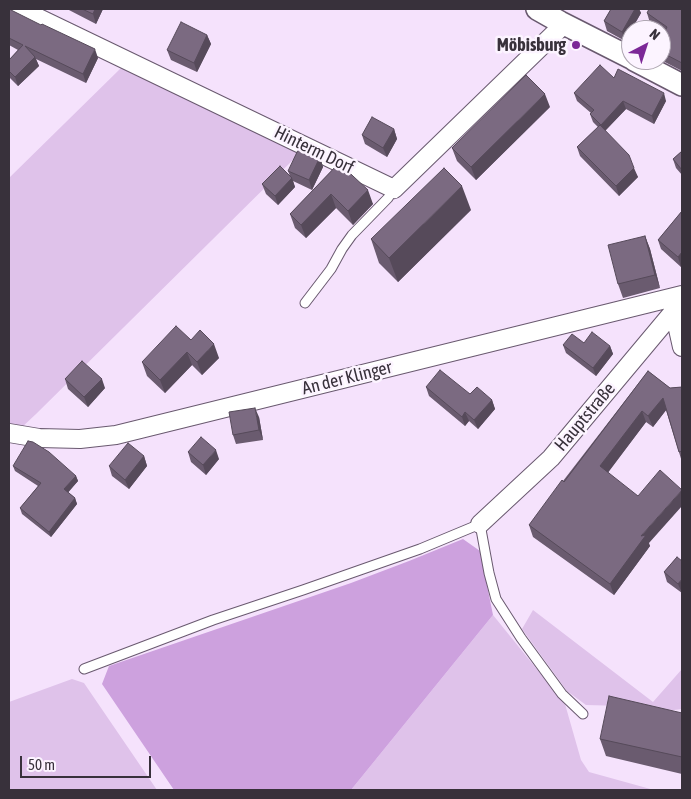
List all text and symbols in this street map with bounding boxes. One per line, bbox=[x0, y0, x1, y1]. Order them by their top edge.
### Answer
north arrow bbox=[621, 20, 671, 70]
text: N bbox=[647, 25, 663, 43]
place label: Möbisburg bbox=[497, 34, 566, 56]
marker: Möbisburg bbox=[570, 39, 582, 51]
street label: Hinterm Dorf bbox=[271, 121, 357, 179]
street label: An der Klinger bbox=[300, 356, 394, 400]
street label: Hauptstraße bbox=[550, 378, 620, 456]
scale bar bbox=[22, 746, 154, 778]
text: 50 m bbox=[28, 756, 55, 773]

